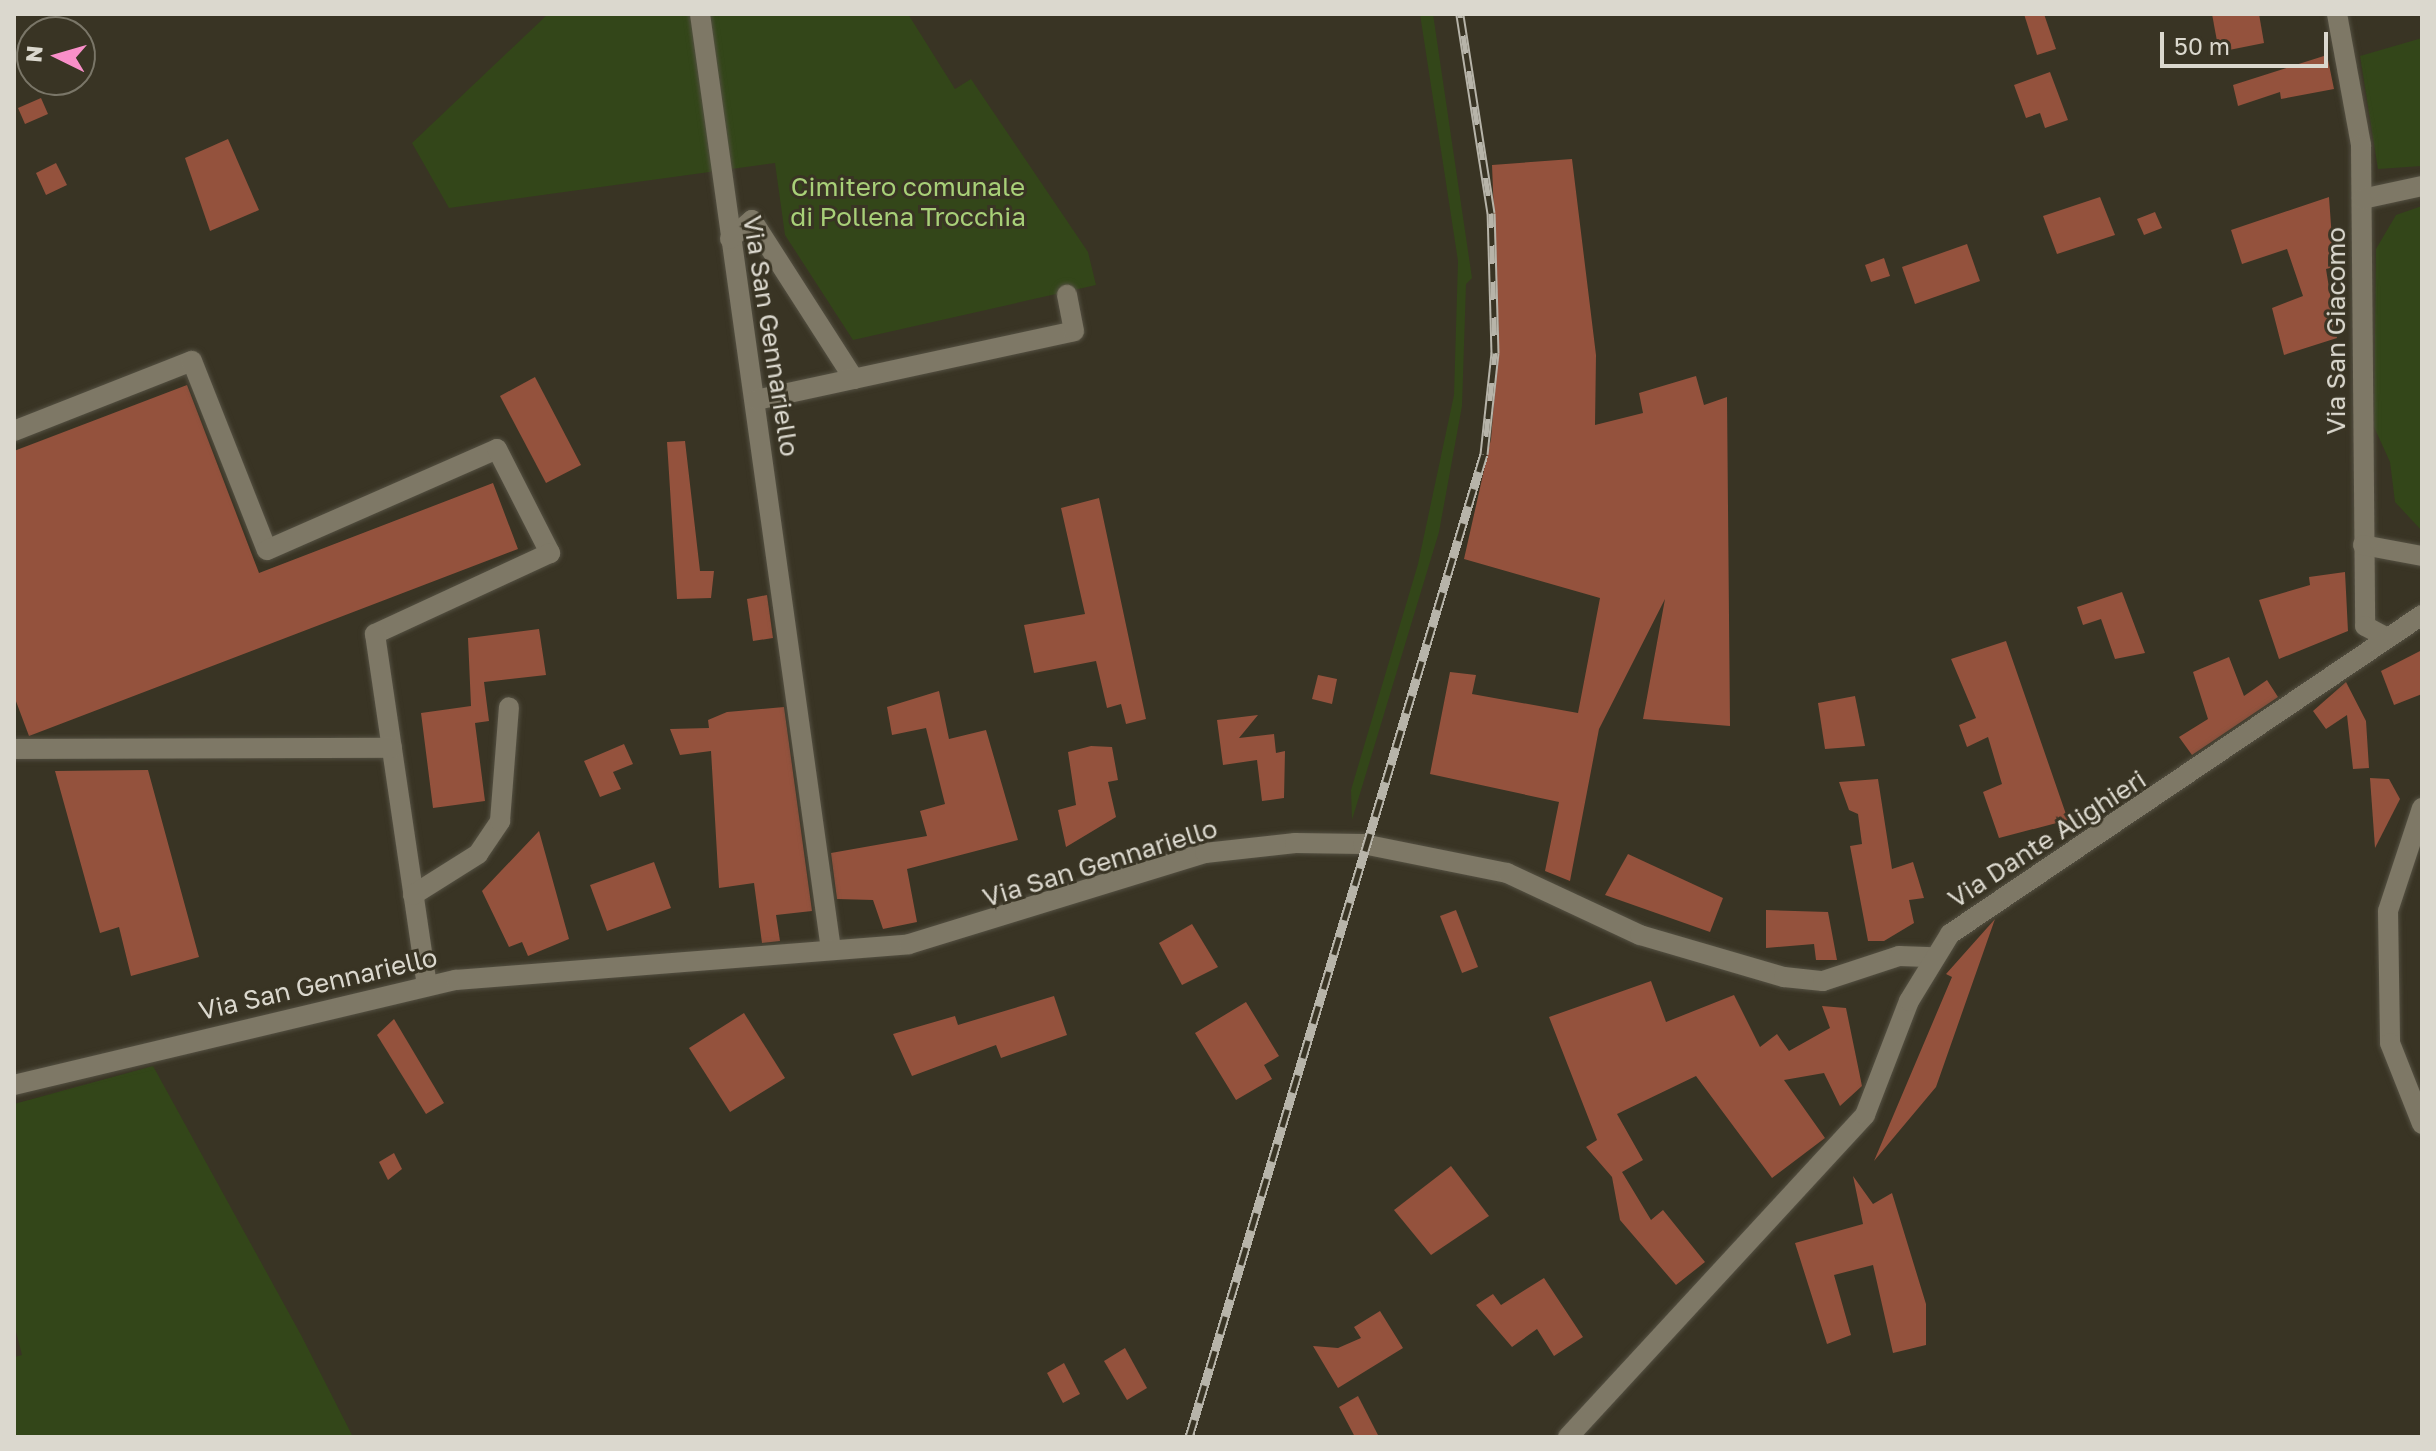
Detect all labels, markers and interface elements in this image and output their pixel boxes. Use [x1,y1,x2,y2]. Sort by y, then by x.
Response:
north arrow [16,16,96,96]
scale bar [2164,16,2332,66]
text: 50 m [2174,31,2230,60]
text: N [19,45,48,64]
park label: Cimitero comunale di Pollena Trocchia [790,171,1026,232]
street label: Via San Gennariello [737,213,805,459]
street label: Via San Giacomo [2320,227,2352,435]
street label: Via Dante Alighieri [1942,763,2152,915]
street label: Via San Gennariello [979,812,1221,914]
street label: Via San Gennariello [196,941,440,1027]

